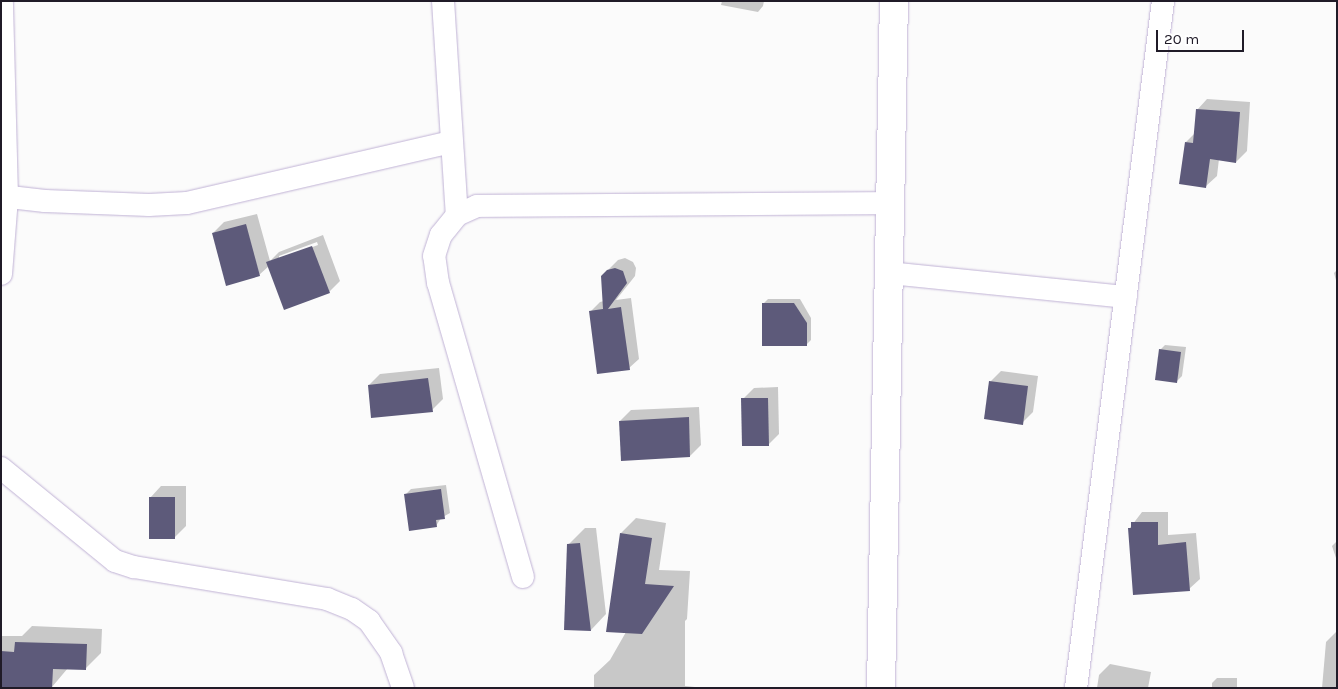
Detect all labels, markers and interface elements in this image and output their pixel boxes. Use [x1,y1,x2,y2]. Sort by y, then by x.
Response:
scale bar [1158,20,1246,52]
text: 20 m [1164,30,1199,48]

